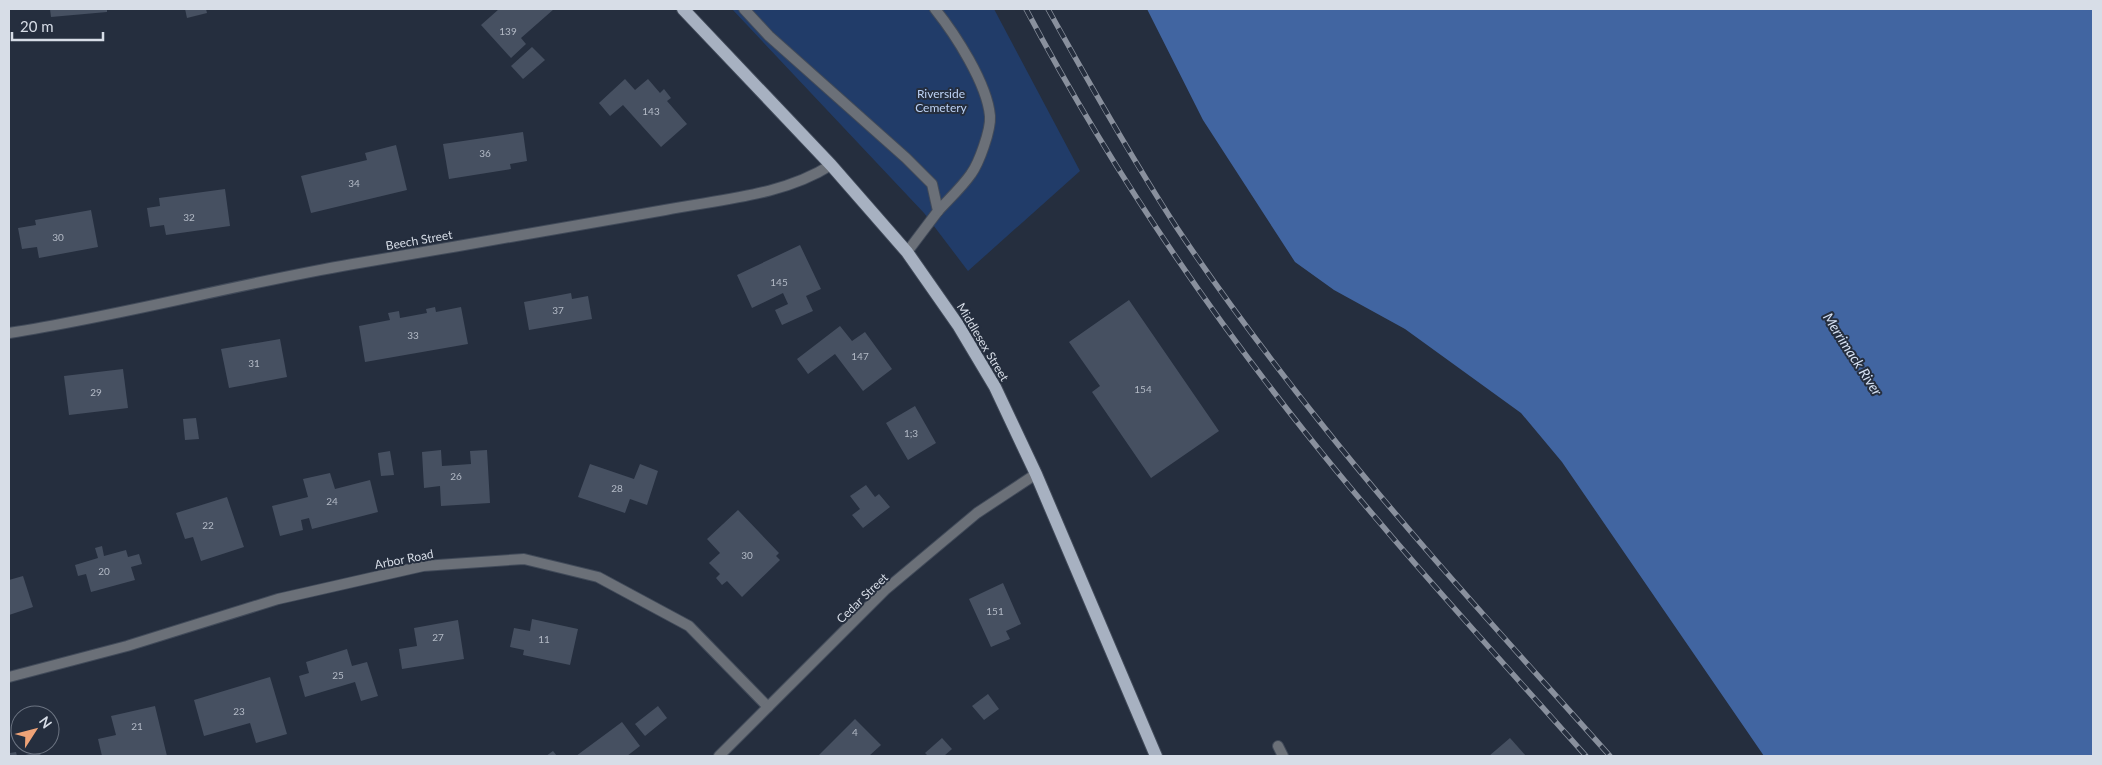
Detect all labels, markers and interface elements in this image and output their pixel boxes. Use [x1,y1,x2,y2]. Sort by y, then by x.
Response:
scale bar [12,10,104,42]
text: 20 m [20,17,54,35]
house number: 139 [499,25,517,37]
park label: Riverside Cemetery [915,86,968,115]
house number: 143 [642,105,660,117]
house number: 36 [479,147,491,159]
house number: 34 [348,177,360,189]
house number: 32 [183,211,195,223]
street label: Beech Street [384,227,454,253]
house number: 30 [52,231,64,243]
house number: 145 [770,276,788,288]
street label: Middlesex Street [954,300,1013,384]
house number: 37 [552,304,564,316]
water label: Merrimack River [1820,309,1886,399]
house number: 33 [407,329,419,341]
house number: 147 [851,350,869,362]
house number: 31 [248,357,260,369]
house number: 154 [1134,383,1152,395]
house number: 29 [90,386,102,398]
house number: 1;3 [904,427,918,439]
house number: 26 [450,470,462,482]
house number: 28 [611,482,623,494]
house number: 24 [326,495,338,507]
house number: 22 [202,519,214,531]
street label: Arbor Road [373,546,435,572]
house number: 30 [741,549,753,561]
house number: 20 [98,565,110,577]
street label: Cedar Street [833,569,891,626]
house number: 151 [986,605,1004,617]
house number: 27 [432,631,444,643]
house number: 11 [538,633,550,645]
house number: 25 [332,669,344,681]
north arrow [10,705,60,755]
house number: 23 [233,705,245,717]
text: N [36,713,56,731]
house number: 21 [131,720,143,732]
house number: 4 [852,726,858,738]

